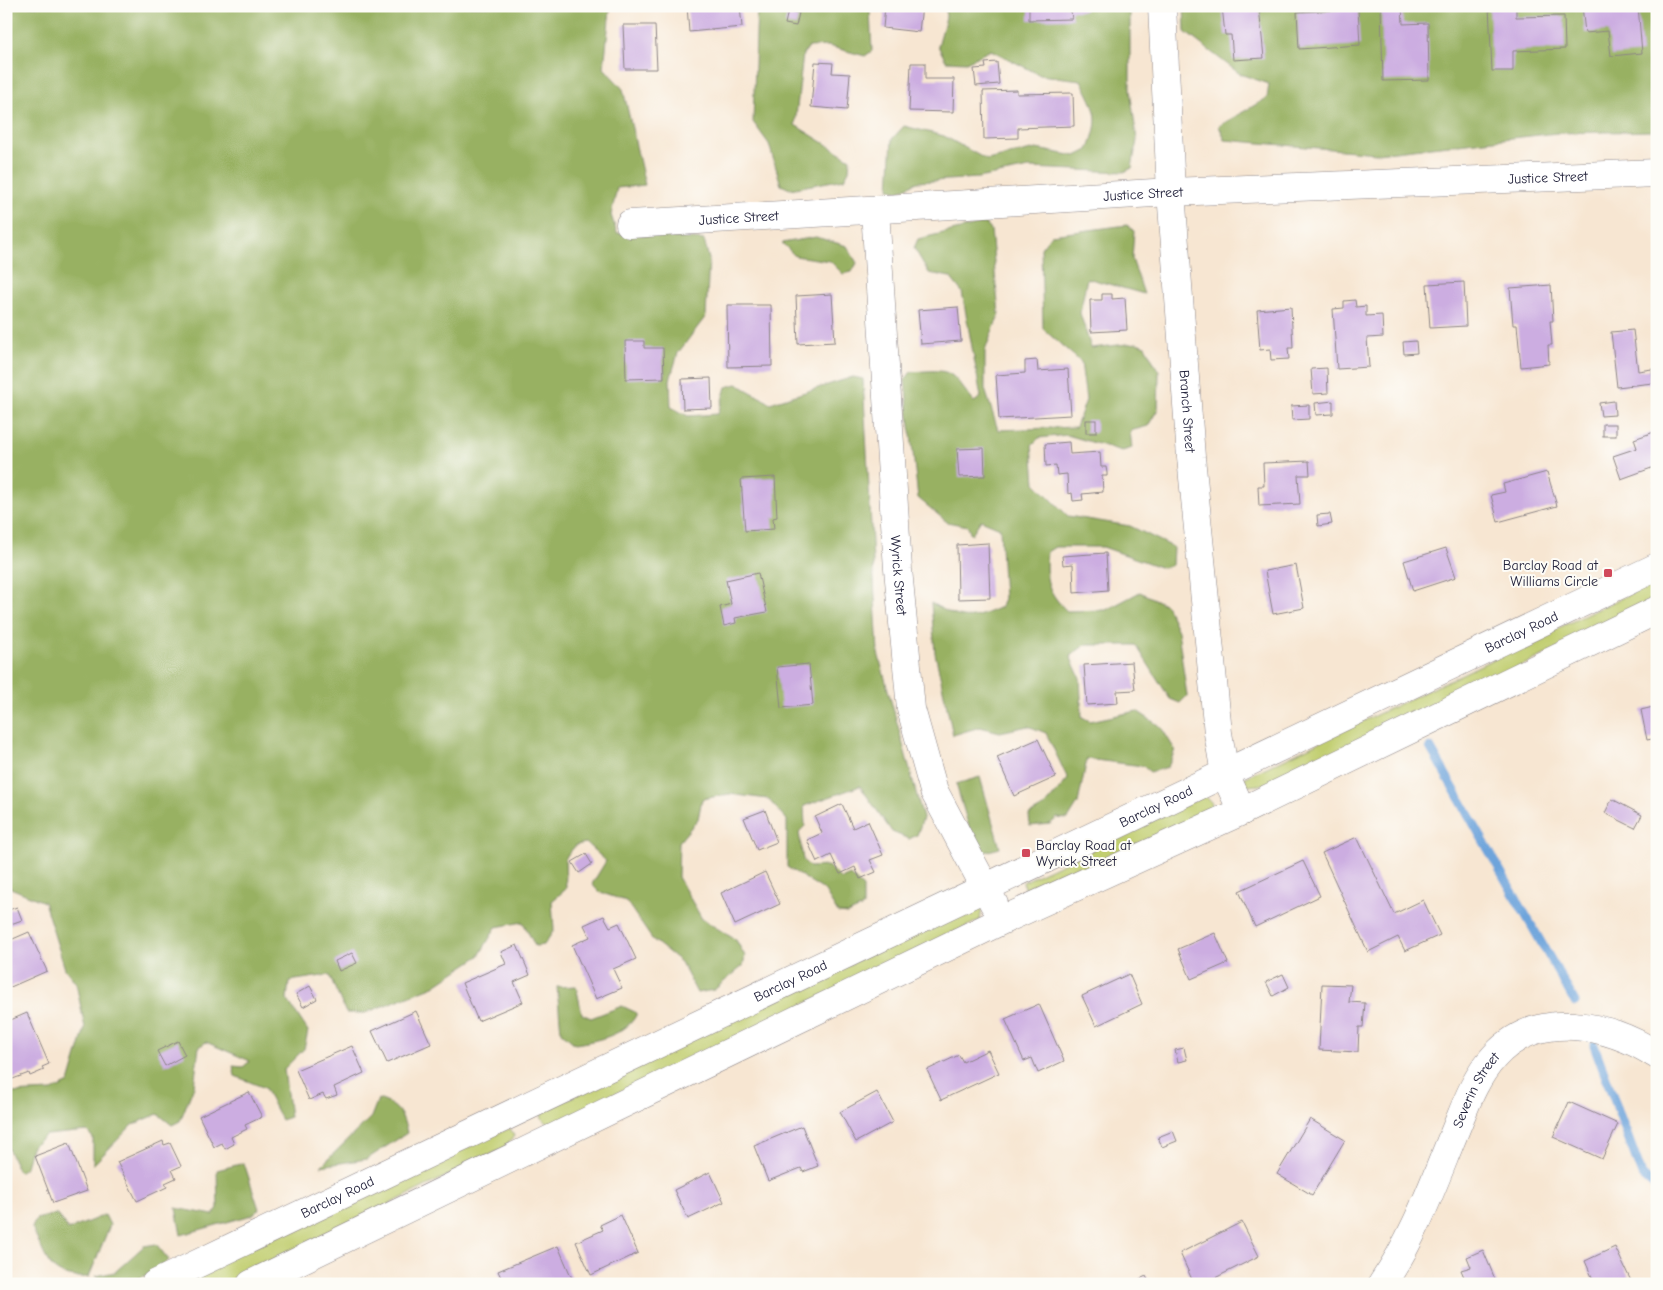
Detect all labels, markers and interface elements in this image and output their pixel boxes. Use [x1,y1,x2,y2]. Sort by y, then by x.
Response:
street label: Justice Street [1507,167,1589,187]
street label: Justice Street [1103,183,1184,205]
street label: Justice Street [698,207,780,228]
street label: Branch Street [1176,369,1199,454]
street label: Wyrick Street [887,535,911,617]
place label: Barclay Road at Williams Circle [1503,557,1599,590]
marker: Barclay Road at Williams Circle [1602,567,1614,579]
street label: Barclay Road [1482,607,1561,657]
street label: Barclay Road [1116,781,1195,831]
place label: Barclay Road at Wyrick Street [1036,837,1132,870]
marker: Barclay Road at Wyrick Street [1020,847,1032,859]
street label: Barclay Road [751,956,830,1005]
street label: Severin Street [1449,1048,1504,1130]
street label: Barclay Road [298,1172,377,1222]

